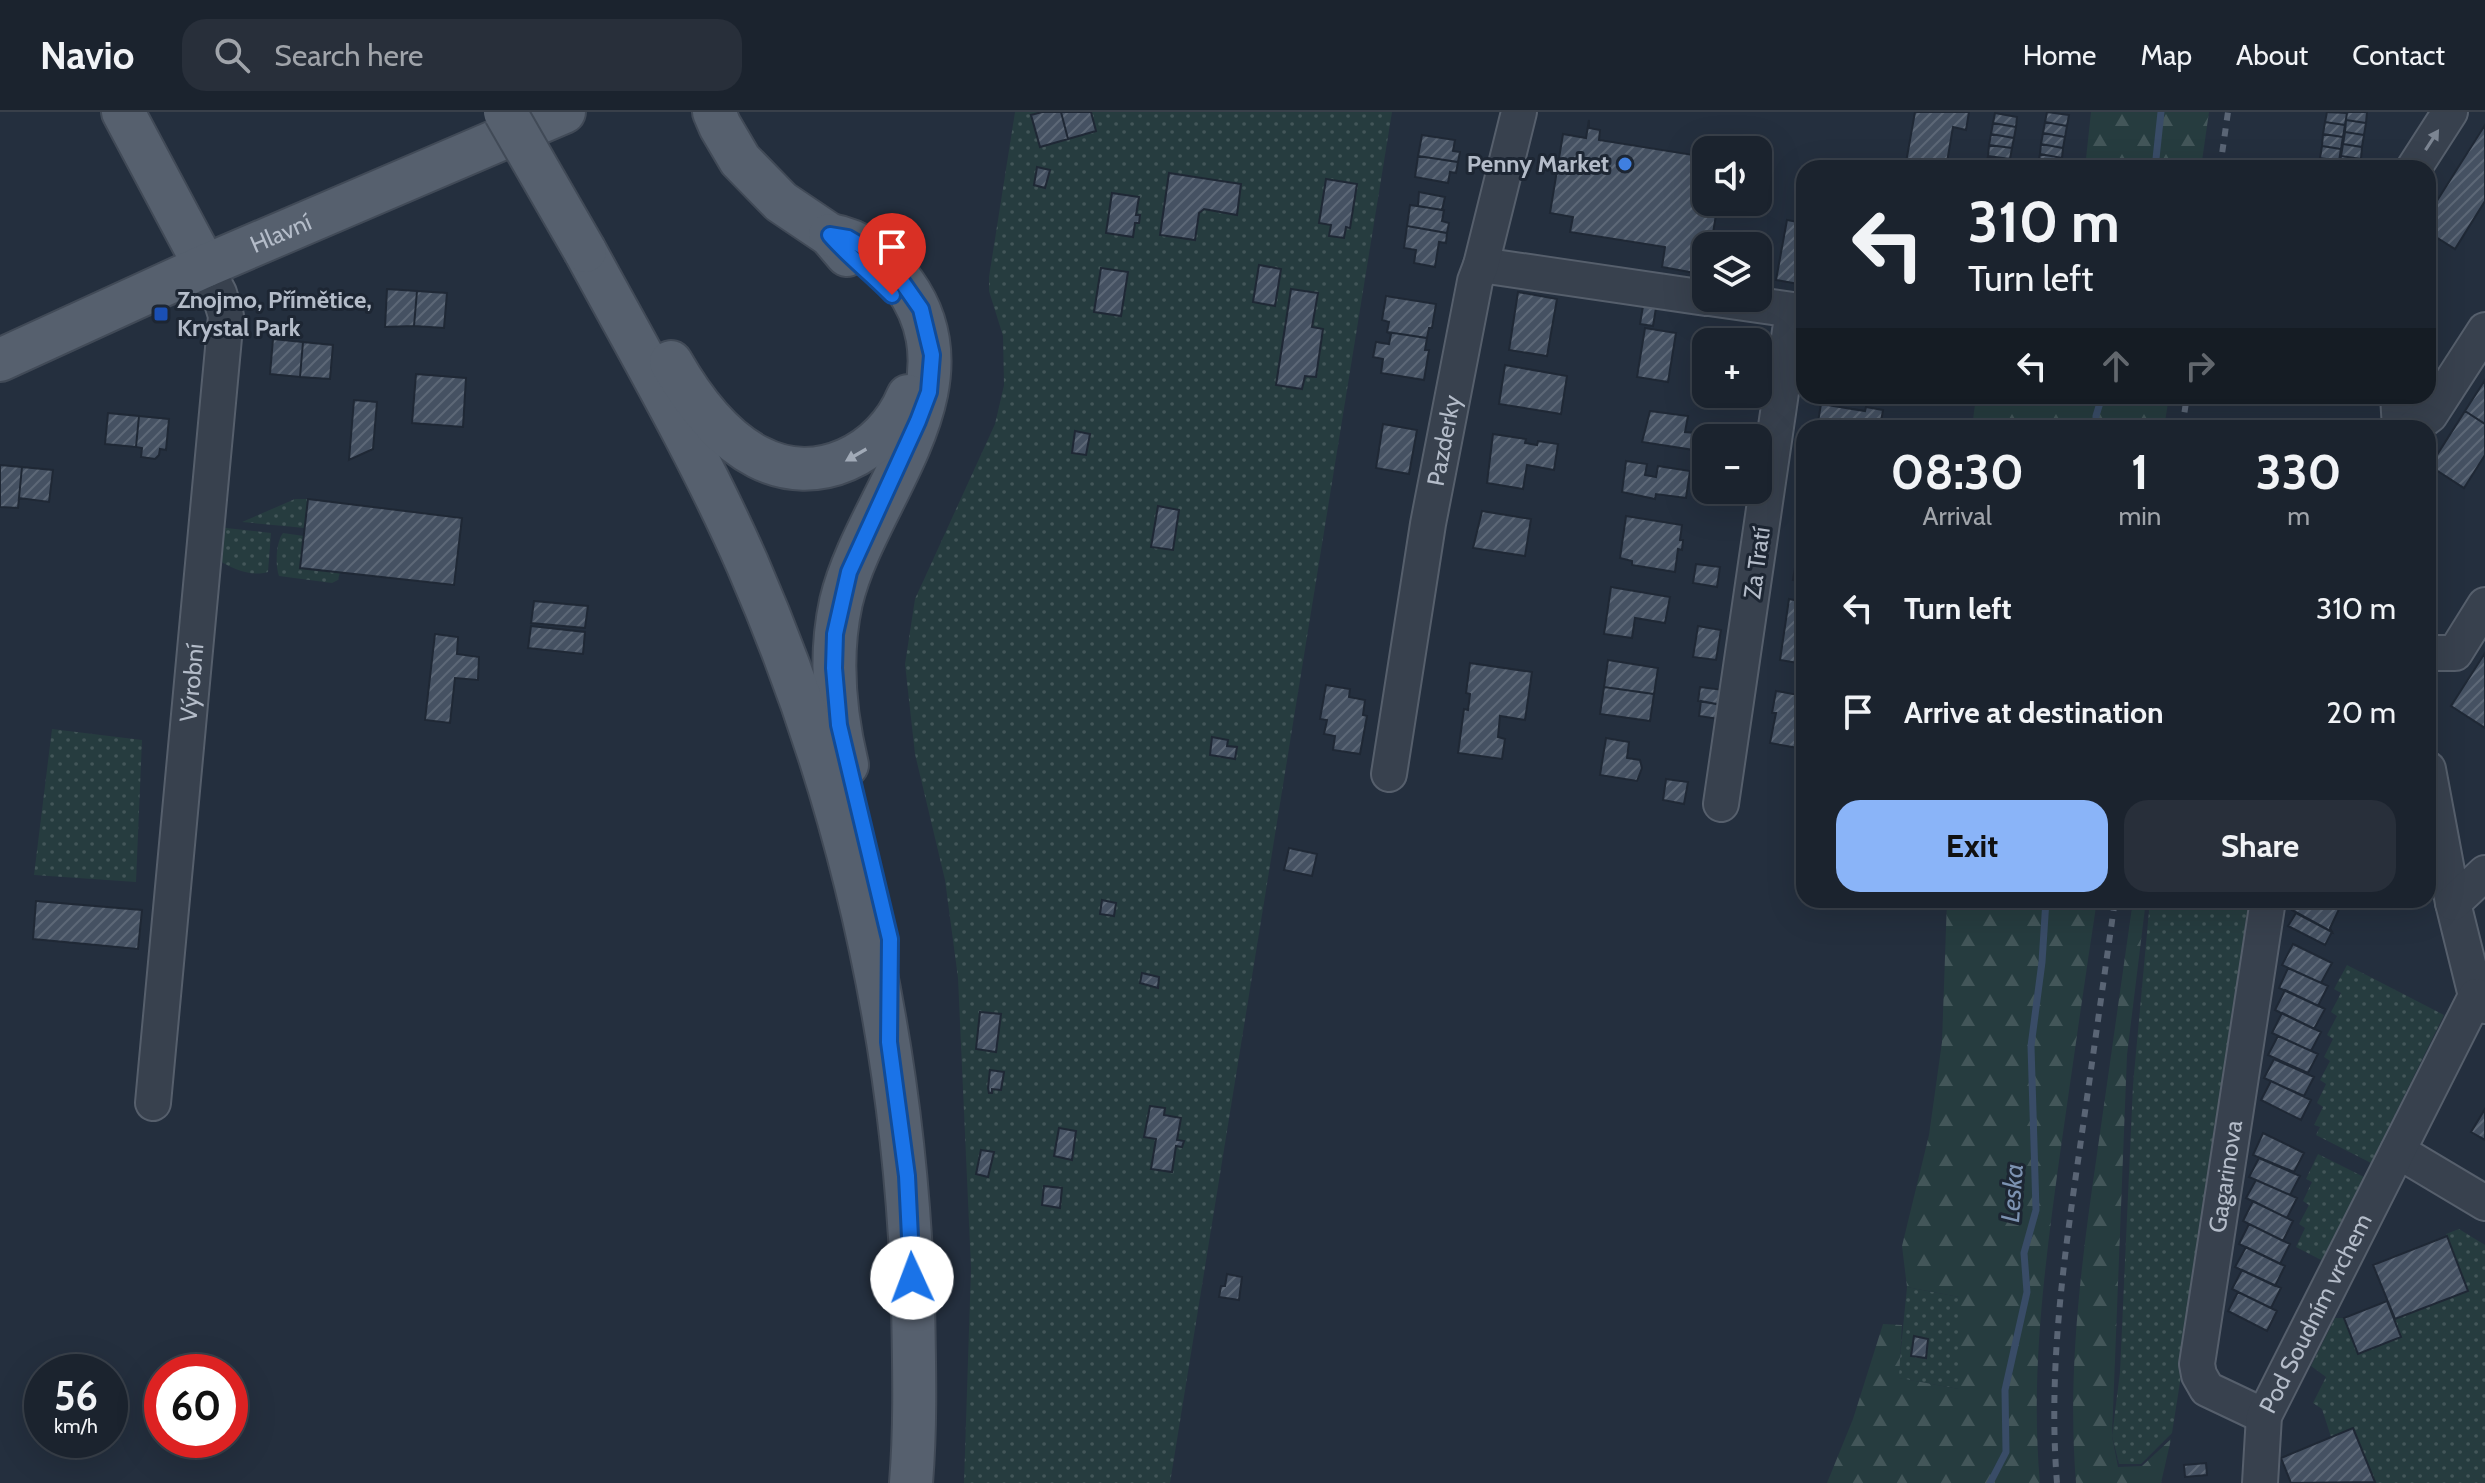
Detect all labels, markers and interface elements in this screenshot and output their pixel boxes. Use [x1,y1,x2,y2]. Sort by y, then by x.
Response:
search box [182,19,742,91]
text: Navio [40,32,134,79]
icon: search [210,33,254,77]
text: Search here [274,37,423,74]
text: Home [2023,38,2096,72]
text: Map [2140,38,2192,72]
text: About [2236,38,2308,72]
text: Contact [2352,38,2445,72]
one-way arrow [2424,129,2438,151]
map controls [1692,136,1772,504]
button: sound [1692,136,1772,216]
place label: Penny Market [1467,149,1609,178]
marker: Penny Market [1616,155,1634,173]
text: 310 m [1968,188,2120,256]
icon: left [1836,192,1940,296]
street label: Hlavní [246,207,316,259]
pin [858,213,926,295]
icon: arrive [870,225,914,269]
button: layers [1692,232,1772,312]
text: Turn left [1968,256,2093,300]
place label: Znojmo, Přímětice, Krystal Park [177,285,372,342]
marker: Znojmo, Přímětice, Krystal Park [152,305,170,323]
button: + [1692,328,1772,408]
icon: left [2010,344,2054,388]
icon: ahead [2094,344,2138,388]
icon: right [2178,344,2222,388]
street label: Pazderky [1421,393,1467,488]
button: − [1692,424,1772,504]
text: 08:30 [1891,443,2024,501]
text: 1 [2131,443,2149,501]
text: 330 [2256,443,2341,501]
one-way arrow [845,448,867,462]
text: Arrival [1923,500,1992,532]
text: min [2118,500,2161,532]
text: m [2287,500,2310,532]
street label: Za Tratí [1737,525,1776,601]
icon: left [1836,586,1880,630]
text: Turn left [1904,590,2012,627]
text: 310 m [2316,590,2396,627]
street label: Výrobní [173,642,210,723]
icon: arrive [1836,690,1880,734]
text: Arrive at destination [1904,694,2164,731]
text: 20 m [2326,694,2396,731]
button: Exit [1836,800,2108,892]
button: Share [2124,800,2396,892]
street label: Gagarinova [2202,1118,2248,1235]
water label: Leska [1994,1162,2030,1224]
street label: Pod Soudním vrchem [2253,1209,2378,1418]
position arrow [870,1236,954,1320]
speed limit sign: 60 [144,1354,248,1458]
text: 56 [54,1371,98,1420]
text: km/h [54,1414,98,1438]

